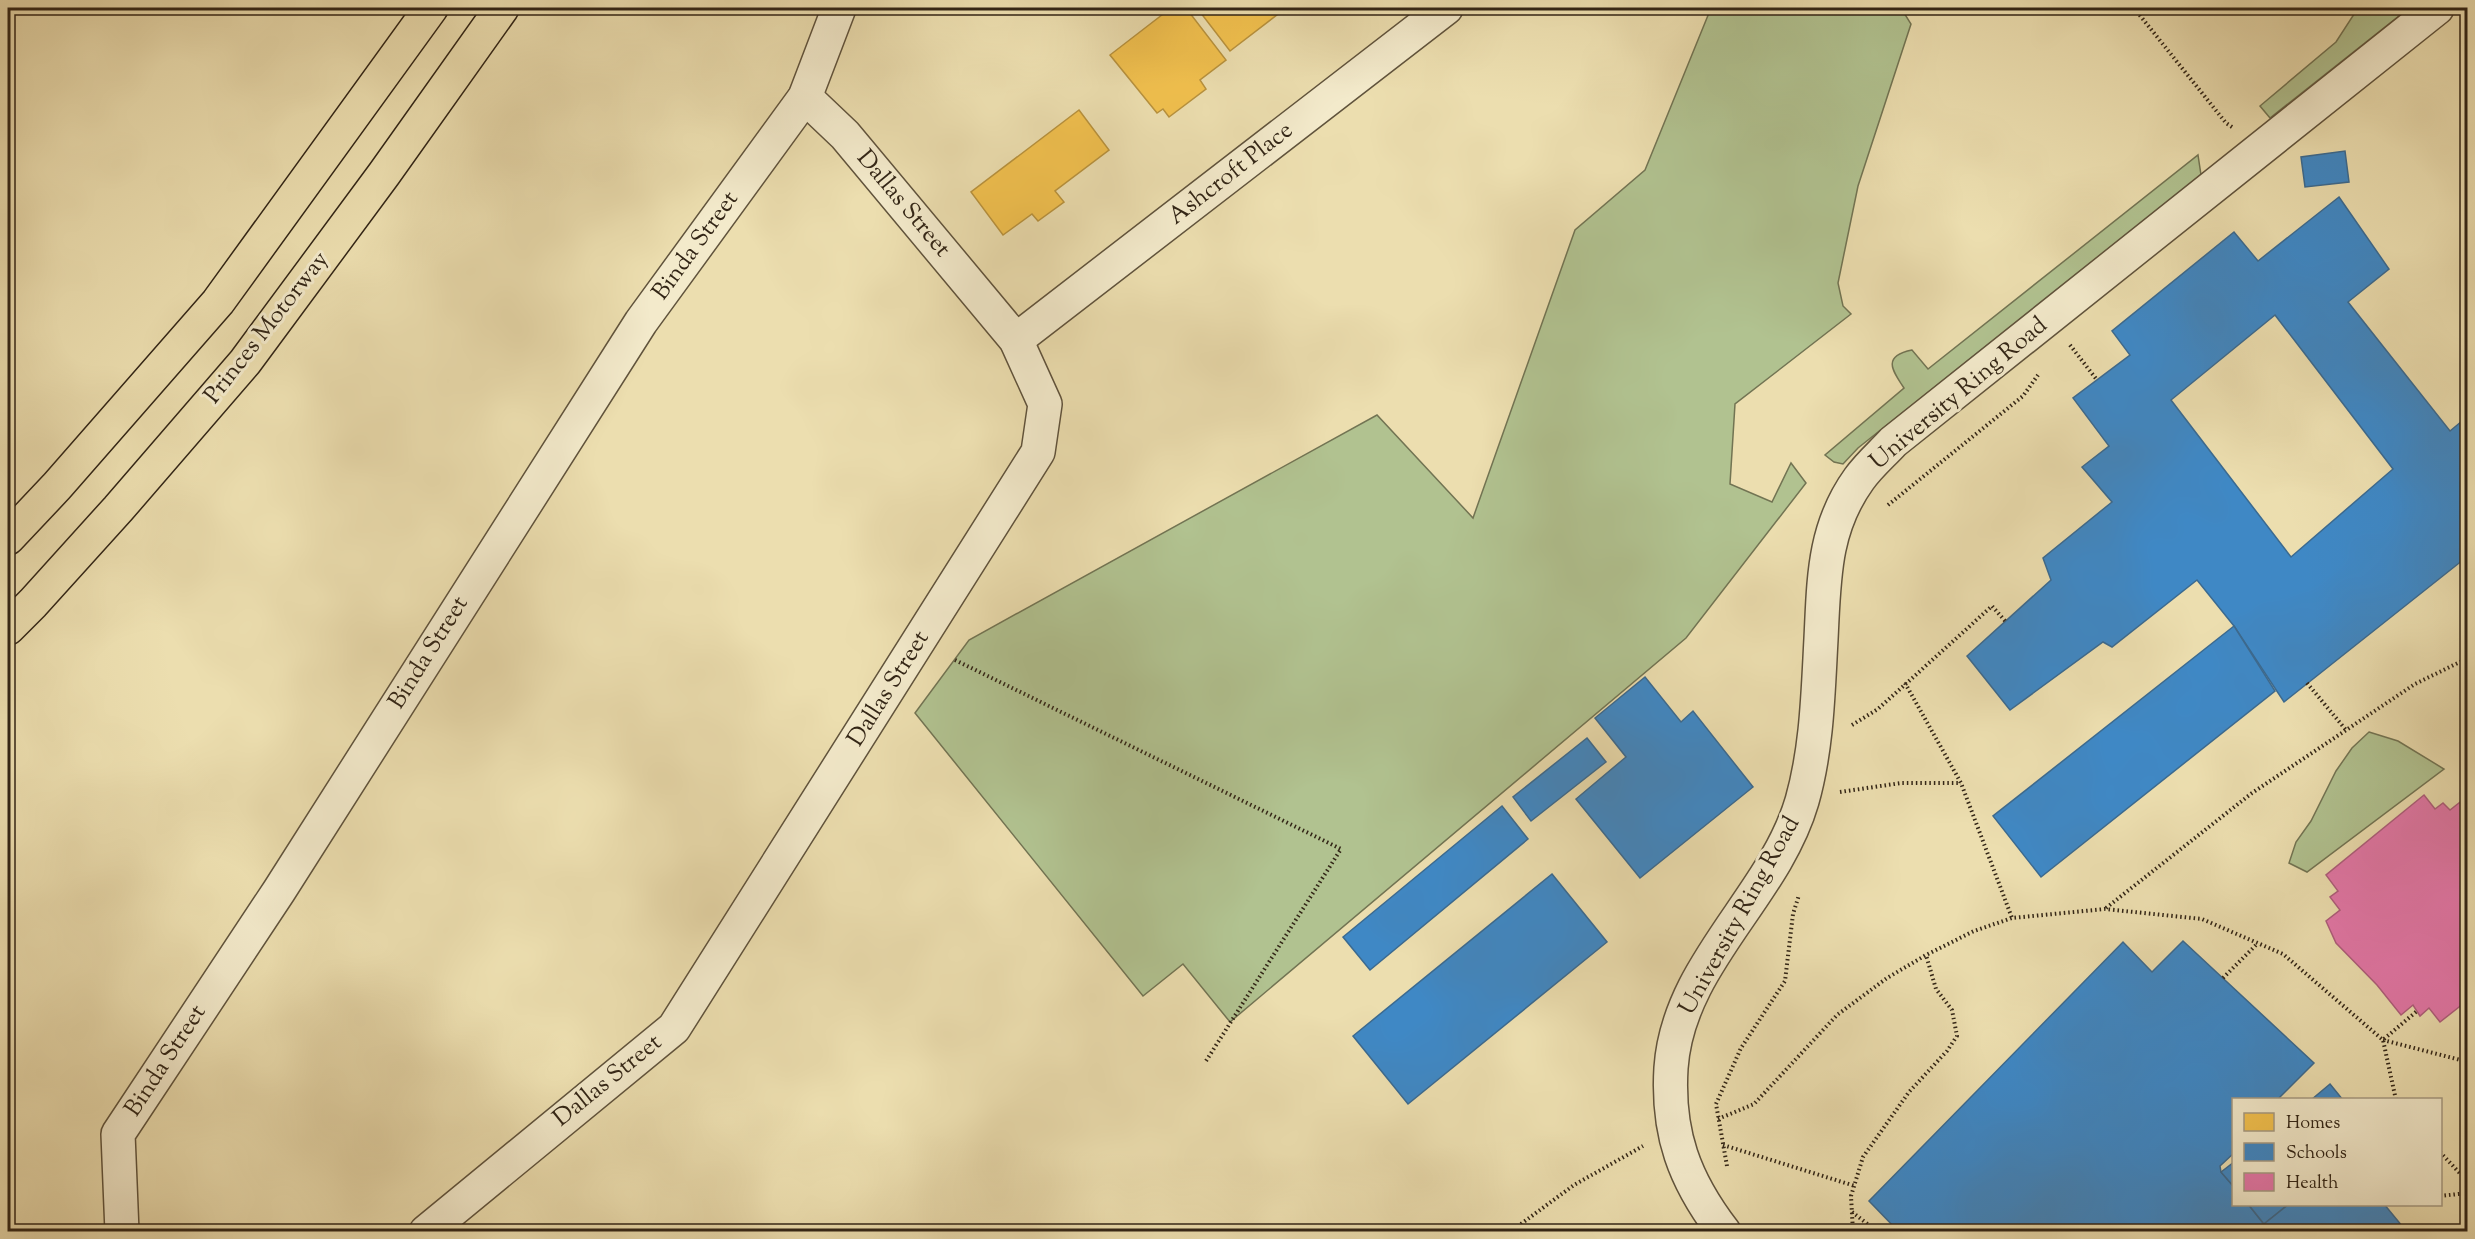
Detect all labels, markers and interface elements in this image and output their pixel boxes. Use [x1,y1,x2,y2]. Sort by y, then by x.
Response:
street label: Ashcroft Place [1161,114,1301,234]
street label: Dallas Street [848,143,958,265]
street label: Binda Street [645,184,747,308]
street label: Princes Motorway [197,245,337,411]
street label: University Ring Road [1863,309,2056,479]
street label: Binda Street [381,590,477,716]
street label: Dallas Street [840,624,938,754]
street label: University Ring Road [1671,810,1809,1022]
street label: Binda Street [117,998,215,1124]
street label: Dallas Street [546,1027,670,1135]
legend [2232,1098,2442,1206]
text: Homes [2286,1111,2340,1137]
text: Schools [2286,1141,2347,1167]
text: Health [2286,1171,2339,1197]

